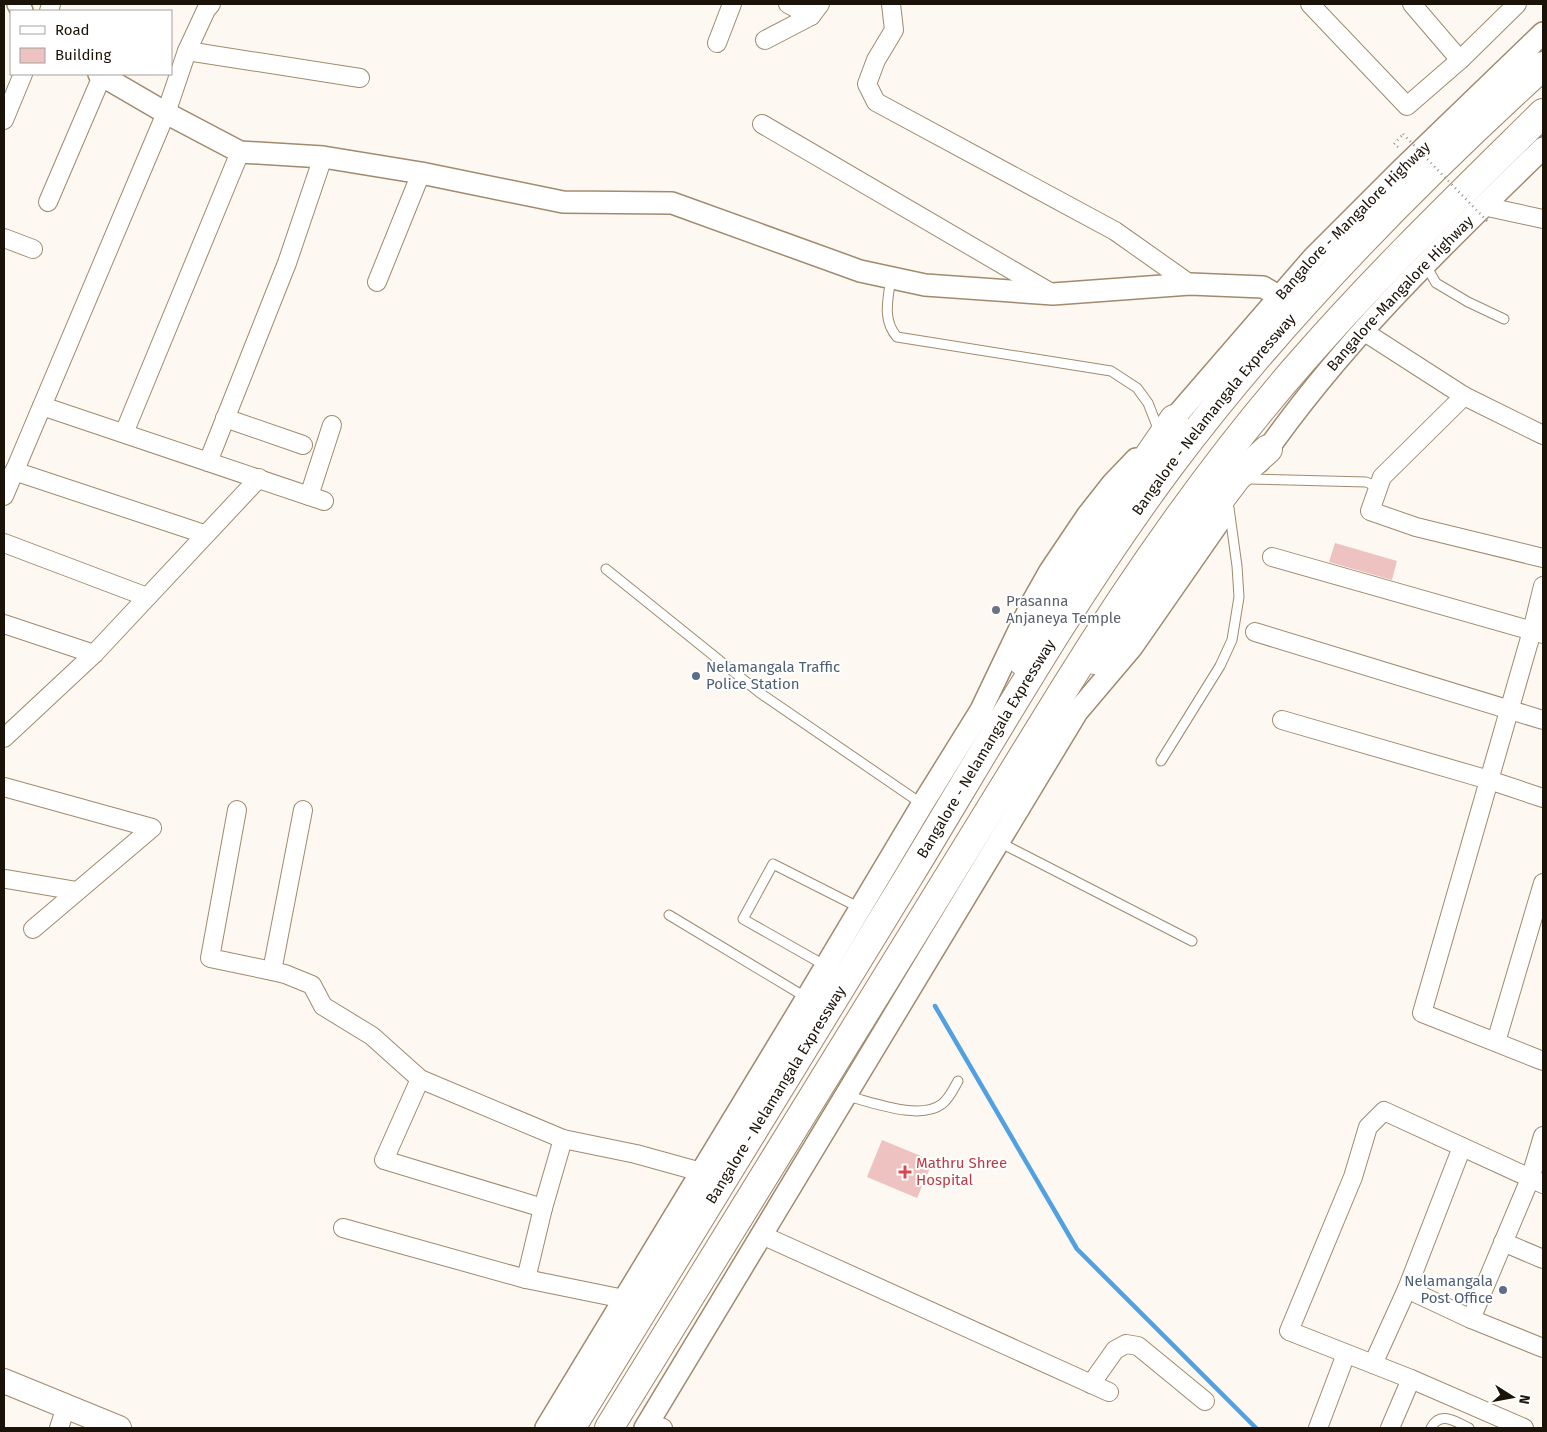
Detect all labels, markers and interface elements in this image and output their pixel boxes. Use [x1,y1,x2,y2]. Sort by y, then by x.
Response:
legend [10,10,172,75]
text: Road [55,21,90,39]
text: Building [55,46,111,64]
street label: Bangalore - Mangalore Highway [1272,137,1434,304]
street label: Bangalore-Mangalore Highway [1323,212,1477,375]
street label: Bangalore - Nelamangala Expressway [1128,310,1300,519]
place label: Prasanna Anjaneya Temple [1006,592,1121,627]
marker: Prasanna Anjaneya Temple [990,604,1002,616]
street label: Bangalore - Nelamangala Expressway [913,635,1059,861]
place label: Nelamangala Traffic Police Station [706,658,840,693]
marker: Nelamangala Traffic Police Station [690,670,702,682]
street label: Bangalore - Nelamangala Expressway [702,982,850,1207]
place label: Mathru Shree Hospital [916,1154,1007,1189]
marker: Mathru Shree Hospital [898,1165,912,1179]
place label: Nelamangala Post Office [1404,1272,1493,1307]
marker: Nelamangala Post Office [1497,1284,1509,1296]
north arrow [1487,1372,1537,1422]
text: N [1515,1393,1534,1406]

